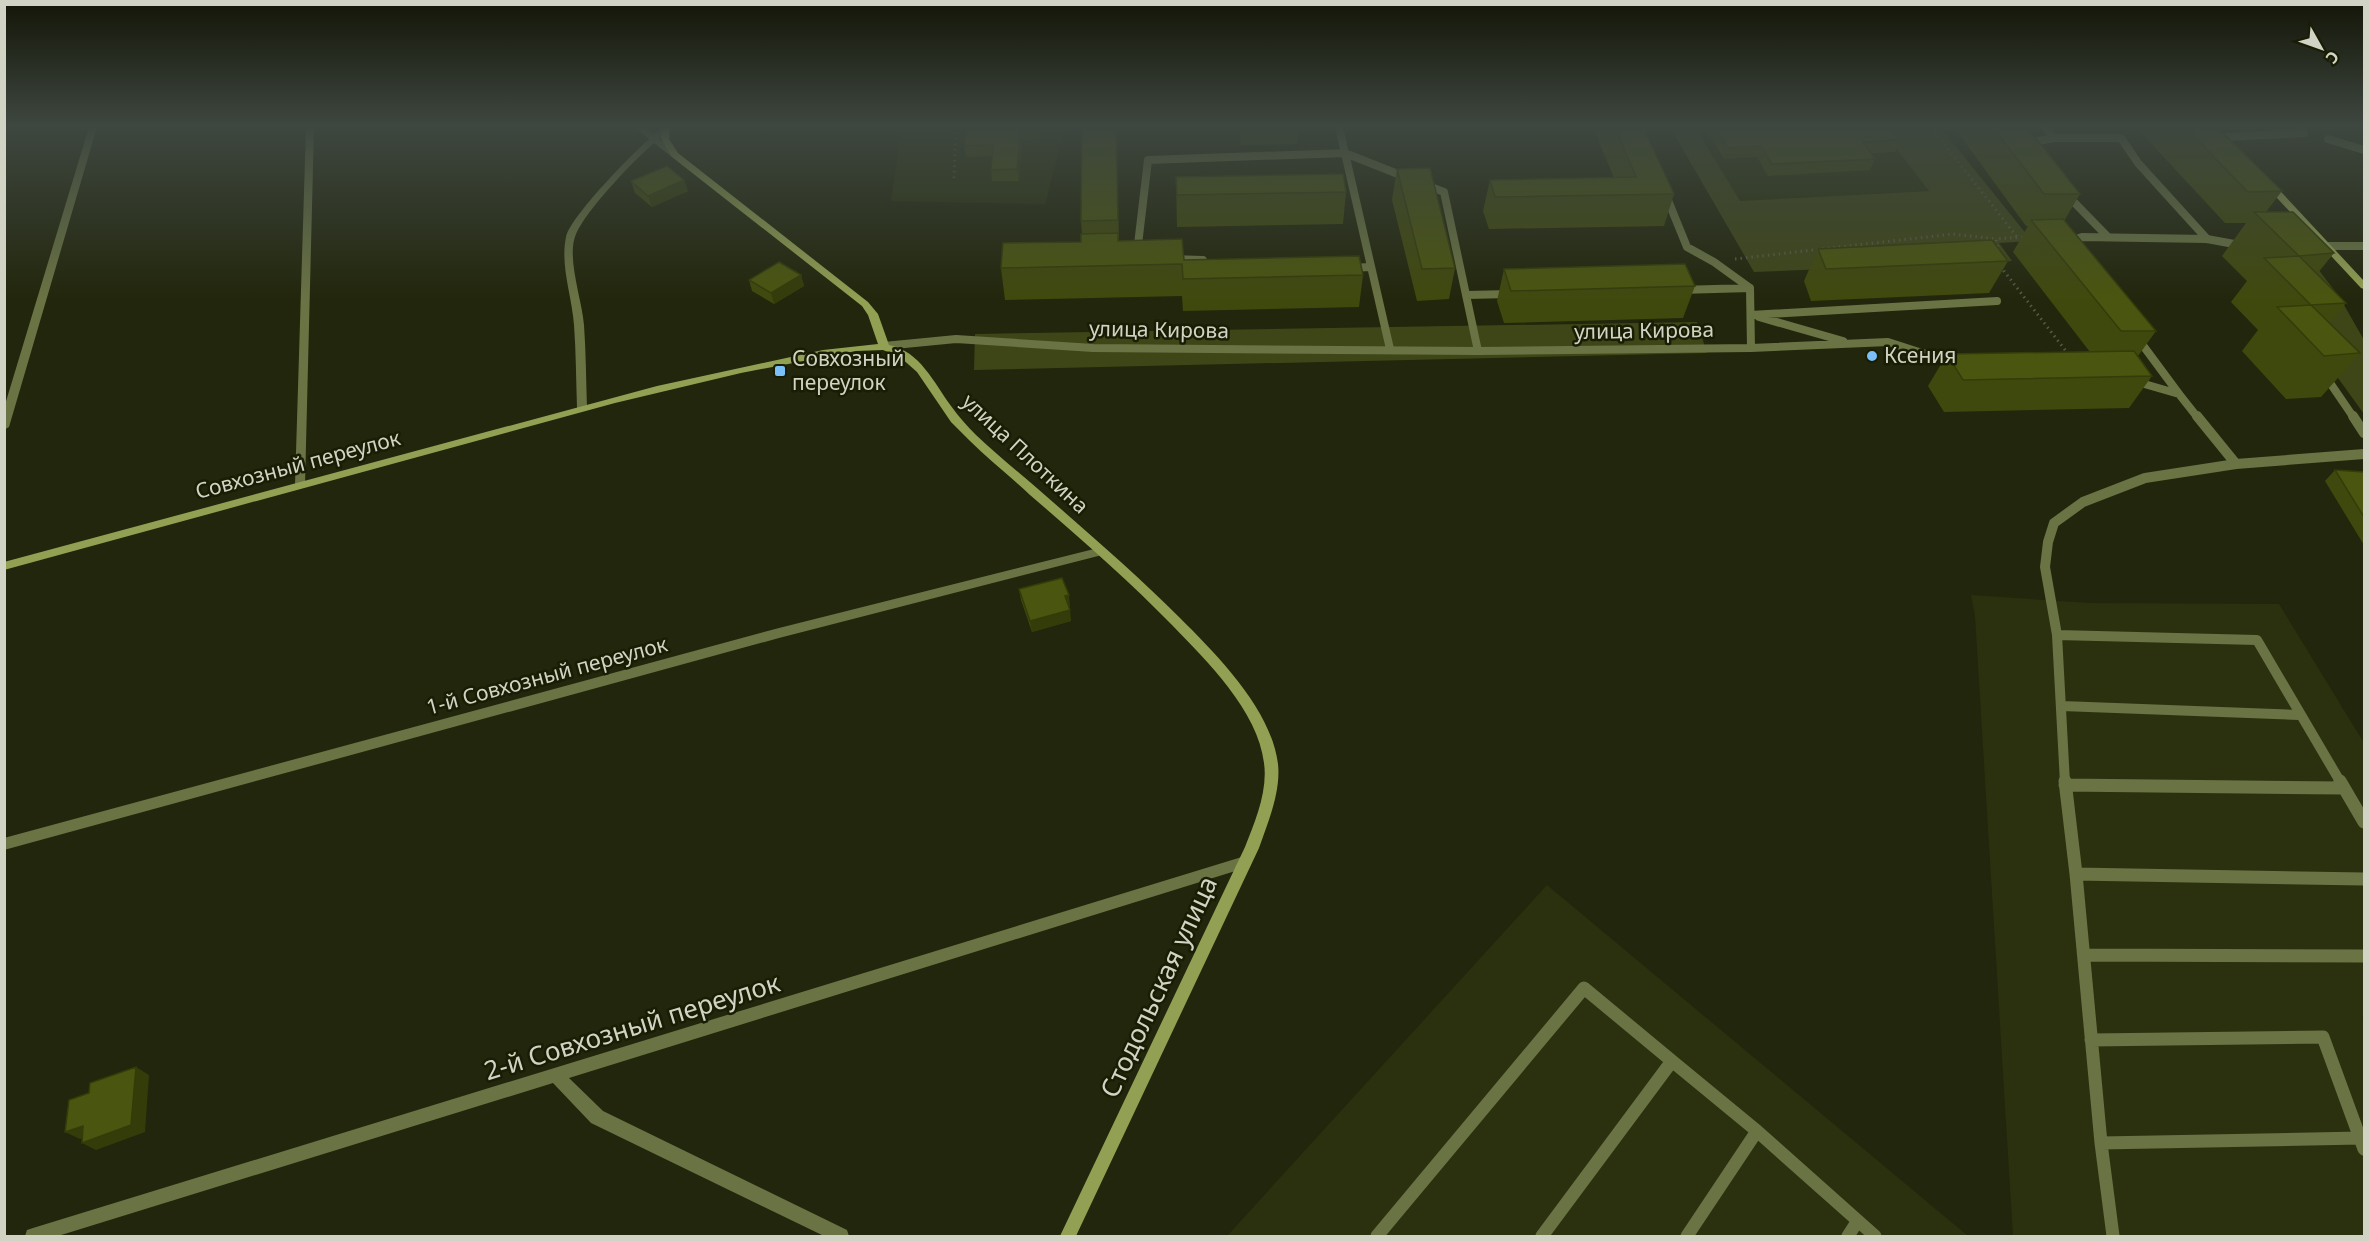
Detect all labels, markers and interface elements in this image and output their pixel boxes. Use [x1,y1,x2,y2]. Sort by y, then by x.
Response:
north arrow [2291,18,2351,78]
text: С [2321,47,2344,69]
street label: улица Кирова [1089,314,1229,344]
street label: улица Кирова [1574,315,1714,345]
place label: Ксения [1884,341,1956,369]
place label: Совхозный переулок [792,344,904,396]
marker: Ксения [1865,349,1879,363]
marker: Совхозный переулок [773,364,787,378]
street label: улица Плоткина [956,387,1095,519]
street label: Совхозный переулок [192,423,403,505]
street label: 1-й Совхозный переулок [423,629,670,721]
street label: Стодольская улица [1091,870,1225,1103]
street label: 2-й Совхозный переулок [479,964,784,1088]

